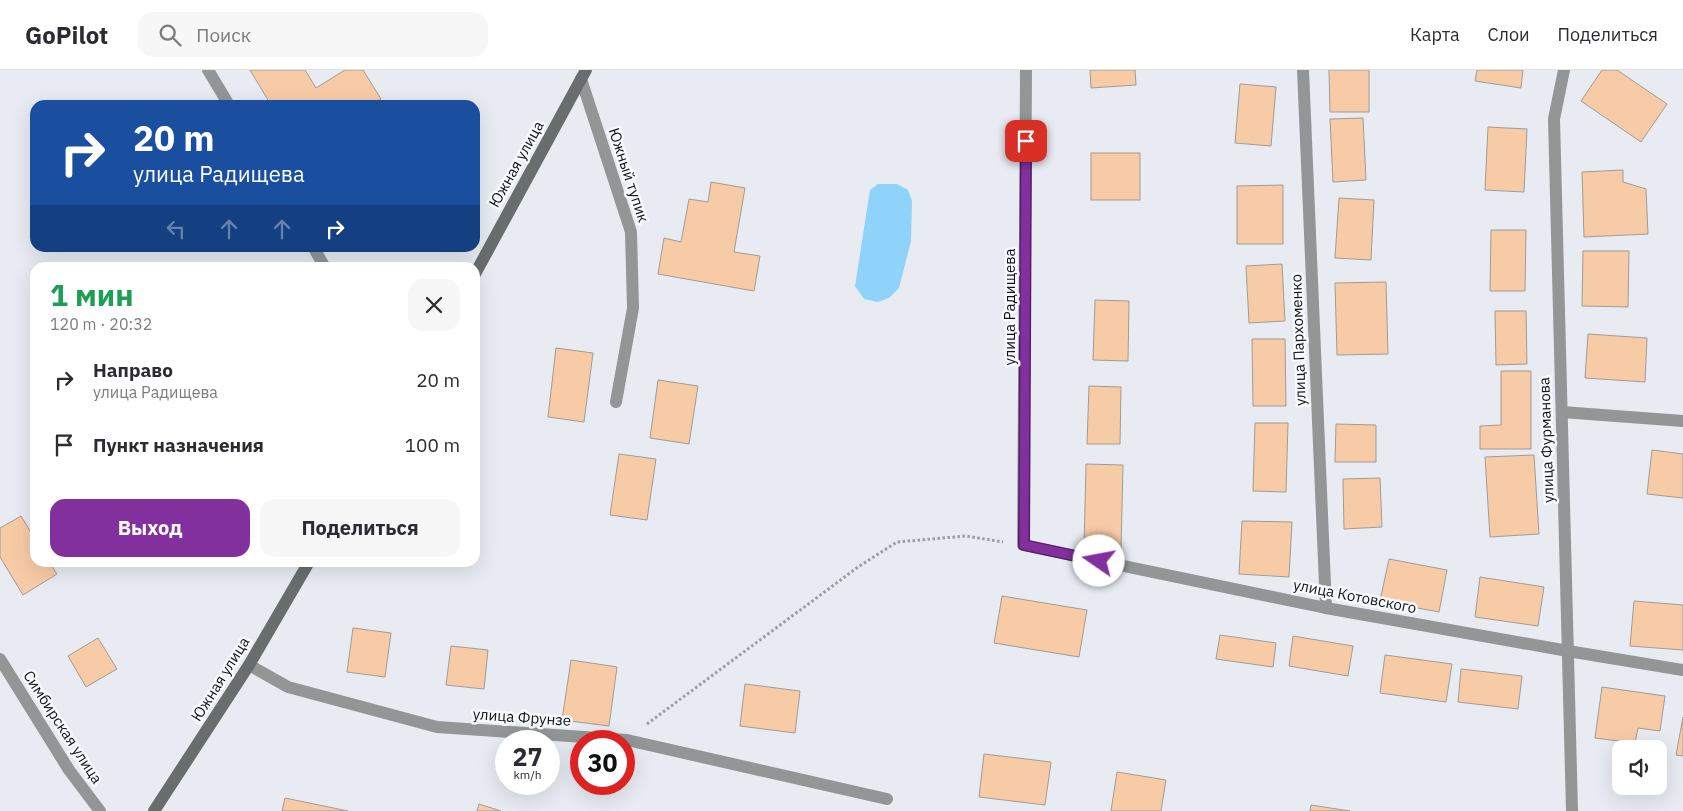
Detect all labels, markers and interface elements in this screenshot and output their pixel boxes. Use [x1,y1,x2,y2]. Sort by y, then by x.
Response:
search box [138,12,488,57]
text: GoPilot [25,19,108,51]
icon: search [156,21,184,49]
text: Поиск [196,23,251,47]
text: Карта [1410,23,1460,46]
text: Слои [1488,23,1530,46]
text: Поделиться [1558,23,1658,46]
text: 20 m [133,115,215,161]
street label: Южная улица [484,118,548,210]
icon: right [50,120,115,185]
pin [1005,120,1047,162]
street label: Южный тупик [605,125,653,225]
icon: arrive [1012,127,1040,155]
text: улица Радищева [133,159,305,188]
icon: left [162,215,190,243]
icon: ahead [215,215,243,243]
icon: ahead [268,215,296,243]
icon: right [321,215,349,243]
street label: улица Радищева [1000,248,1019,366]
street label: улица Пархоменко [1286,274,1310,406]
text: 1 мин [50,275,134,314]
button: close [408,279,460,331]
text: 120 m · 20:32 [50,314,152,334]
text: Направо [93,358,173,382]
icon: right [50,366,78,394]
text: 20 m [416,368,460,392]
street label: улица Фурманова [1534,377,1558,503]
text: улица Радищева [93,382,218,402]
icon: arrive [50,431,78,459]
text: Пункт назначения [93,433,264,457]
text: 100 m [405,433,460,457]
button: Выход [50,499,250,557]
button: Поделиться [260,499,460,557]
position arrow [1072,534,1124,586]
street label: улица Котовского [1292,575,1418,617]
street label: Южная улица [187,633,253,725]
street label: Симбирская улица [19,667,107,787]
street label: улица Фрунзе [472,704,572,730]
speed limit sign: 30 [570,730,635,795]
text: 27 [512,740,543,773]
map controls [1612,740,1667,795]
button: sound [1612,740,1667,795]
text: km/h [513,767,542,782]

